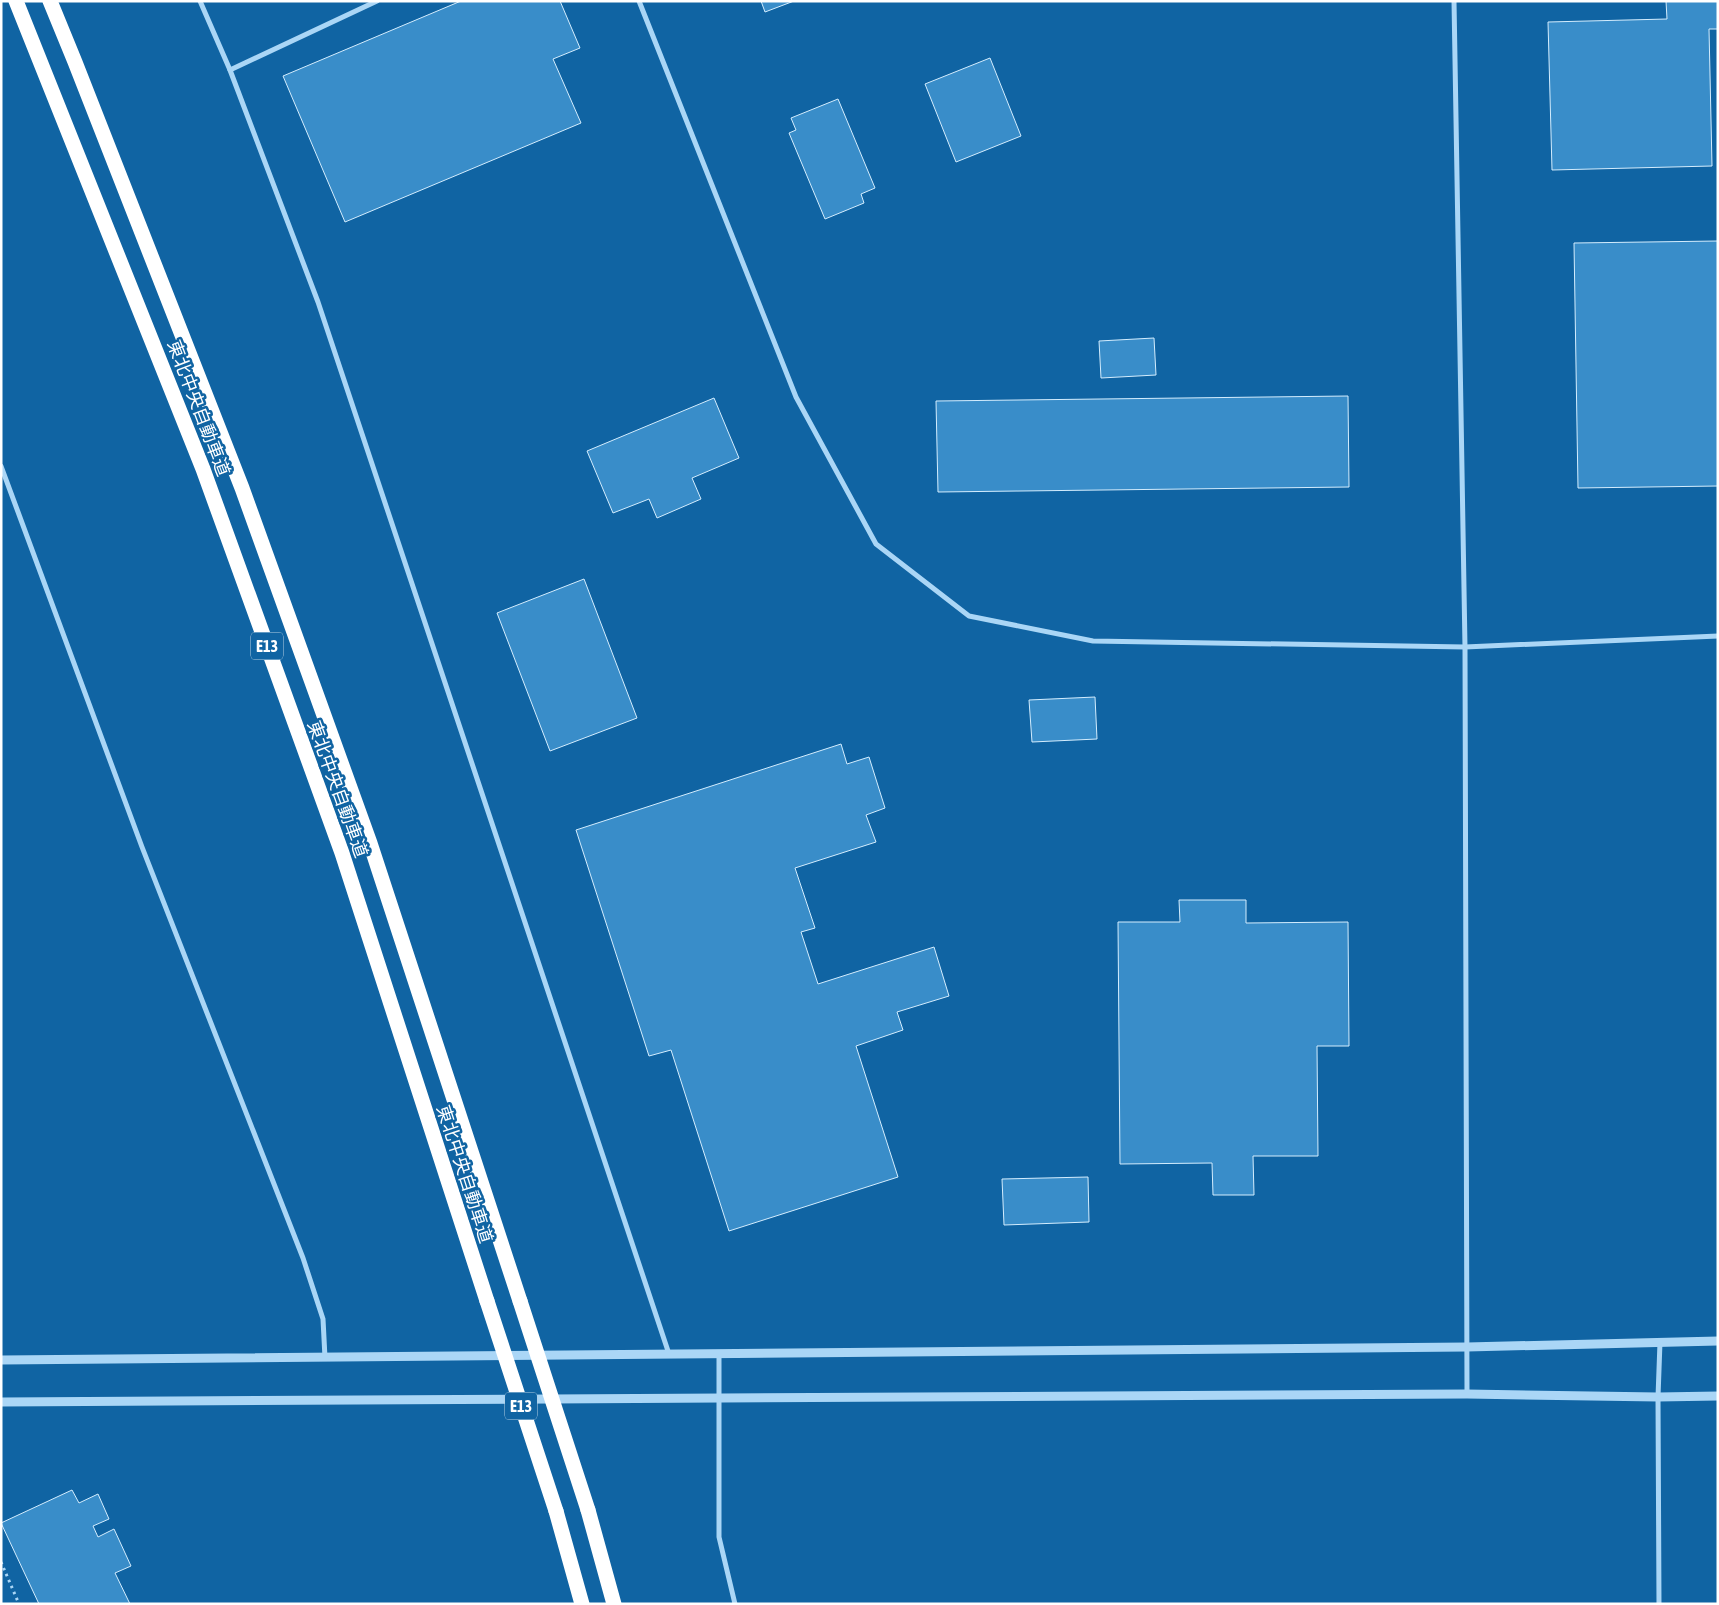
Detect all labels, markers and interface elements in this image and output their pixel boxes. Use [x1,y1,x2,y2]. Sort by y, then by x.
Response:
street label: 東北中央自動車道 [163,337,235,479]
road number: E13 [251,632,283,659]
street label: 東北中央自動車道 [304,718,372,860]
street label: 東北中央自動車道 [433,1102,497,1246]
road number: E13 [505,1392,537,1420]

